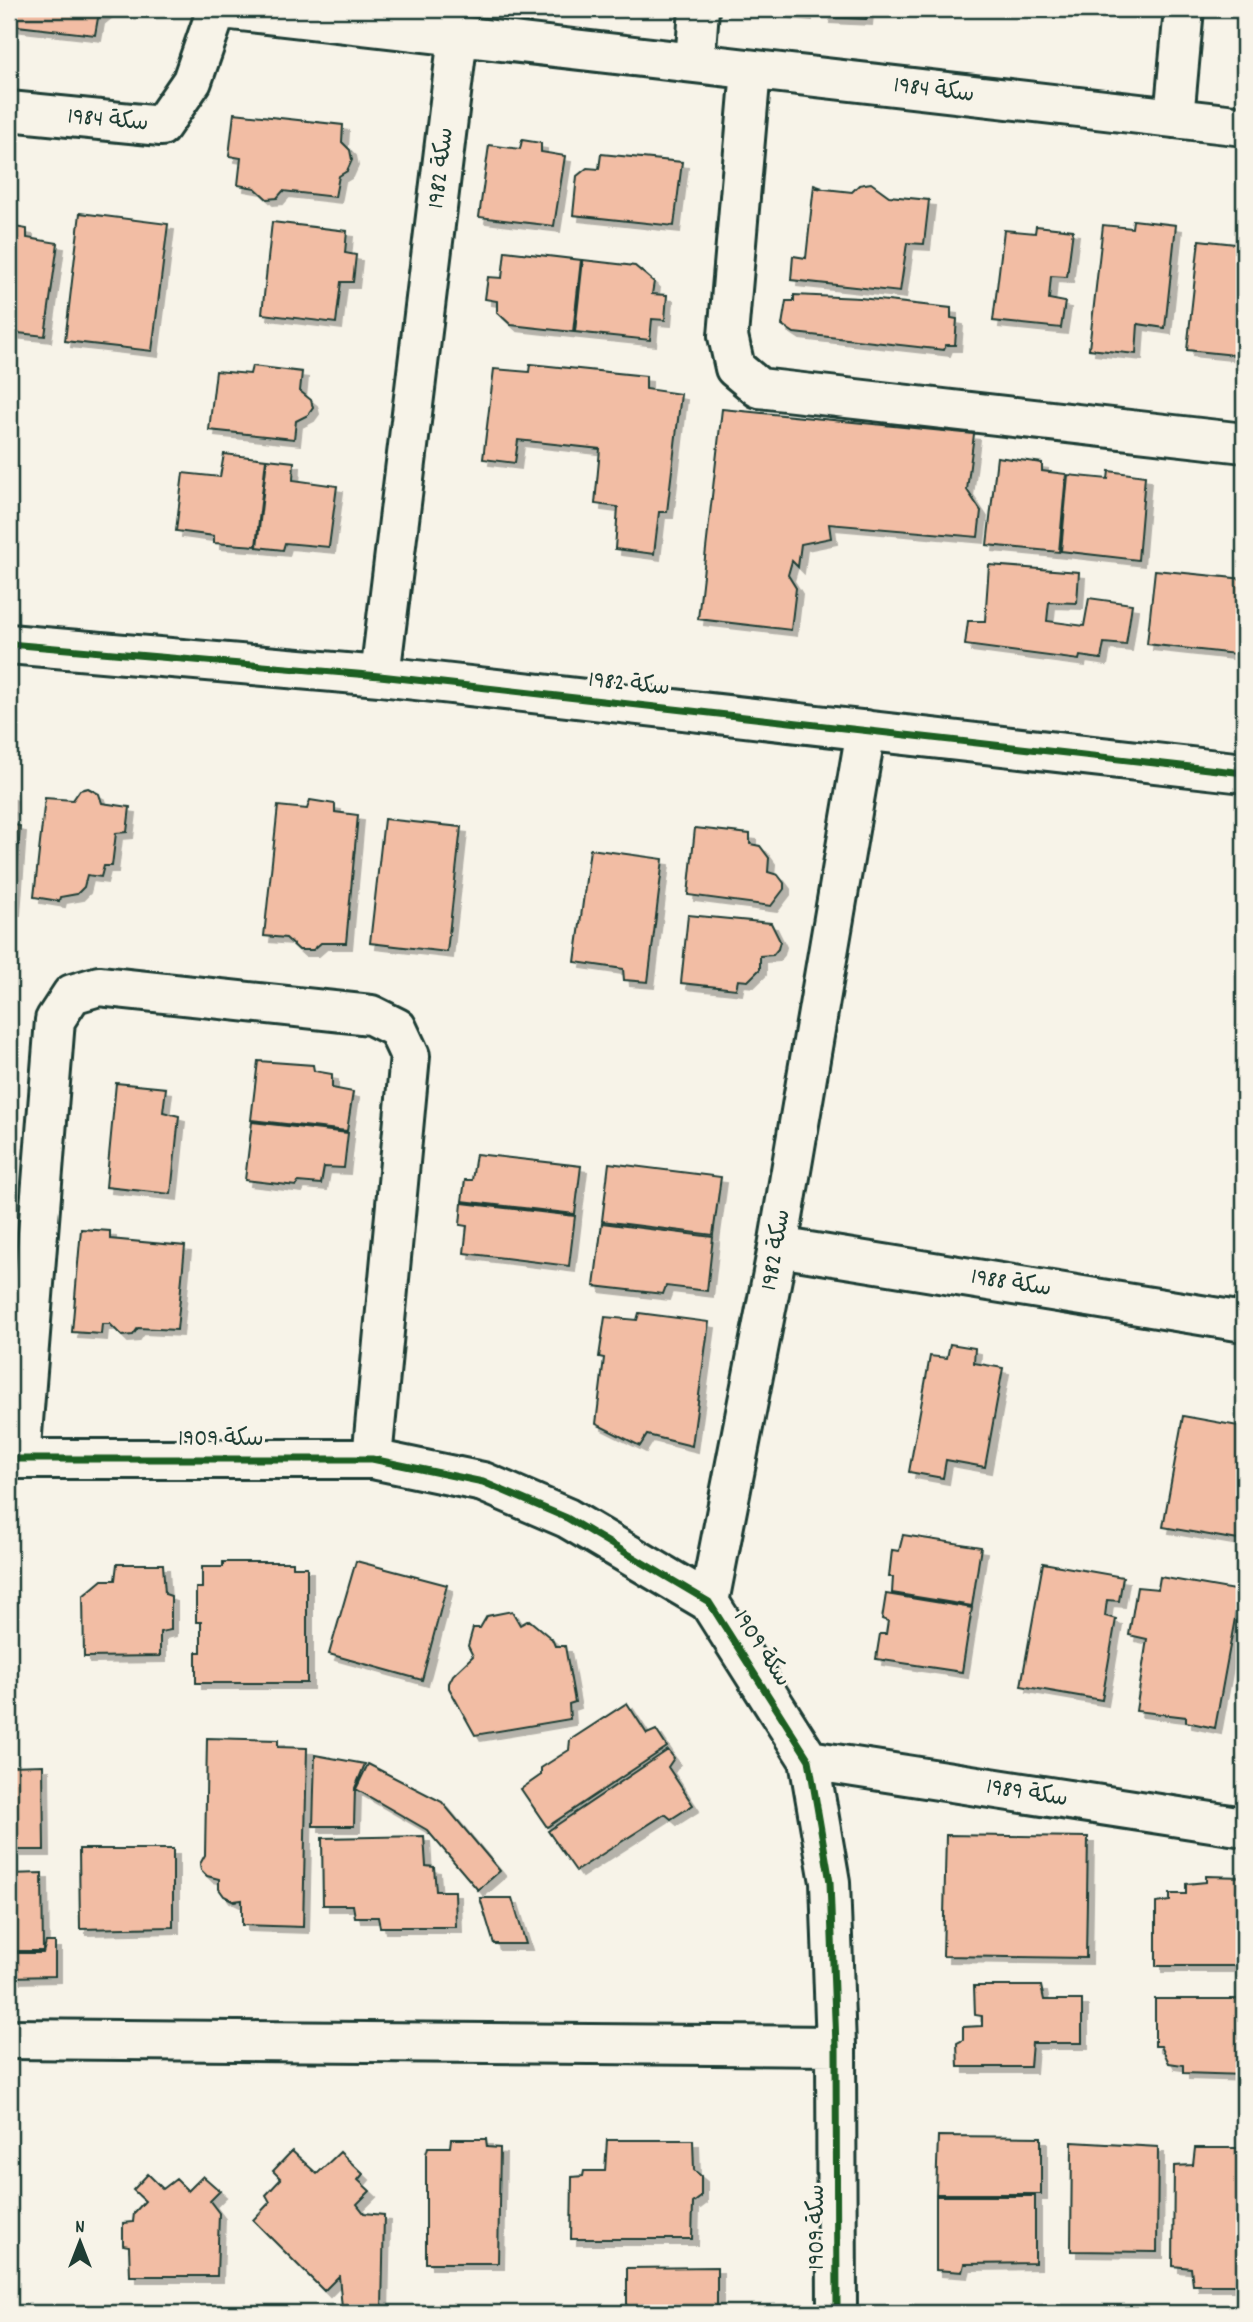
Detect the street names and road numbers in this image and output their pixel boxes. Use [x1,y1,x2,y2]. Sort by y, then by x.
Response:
street label: سكة 1984 [892,69,976,113]
street label: سكة 1984 [66,101,150,141]
street label: سكة 1982 [420,125,464,211]
street label: سكة 1982 [587,664,671,706]
street label: سكة 1982 [753,1207,801,1293]
street label: سكة 1988 [968,1261,1054,1307]
street label: سكة 1909 [178,1423,264,1457]
street label: سكة 1909 [723,1604,799,1694]
street label: سكة 1989 [984,1771,1070,1817]
street label: سكة 1909 [801,2184,835,2270]

